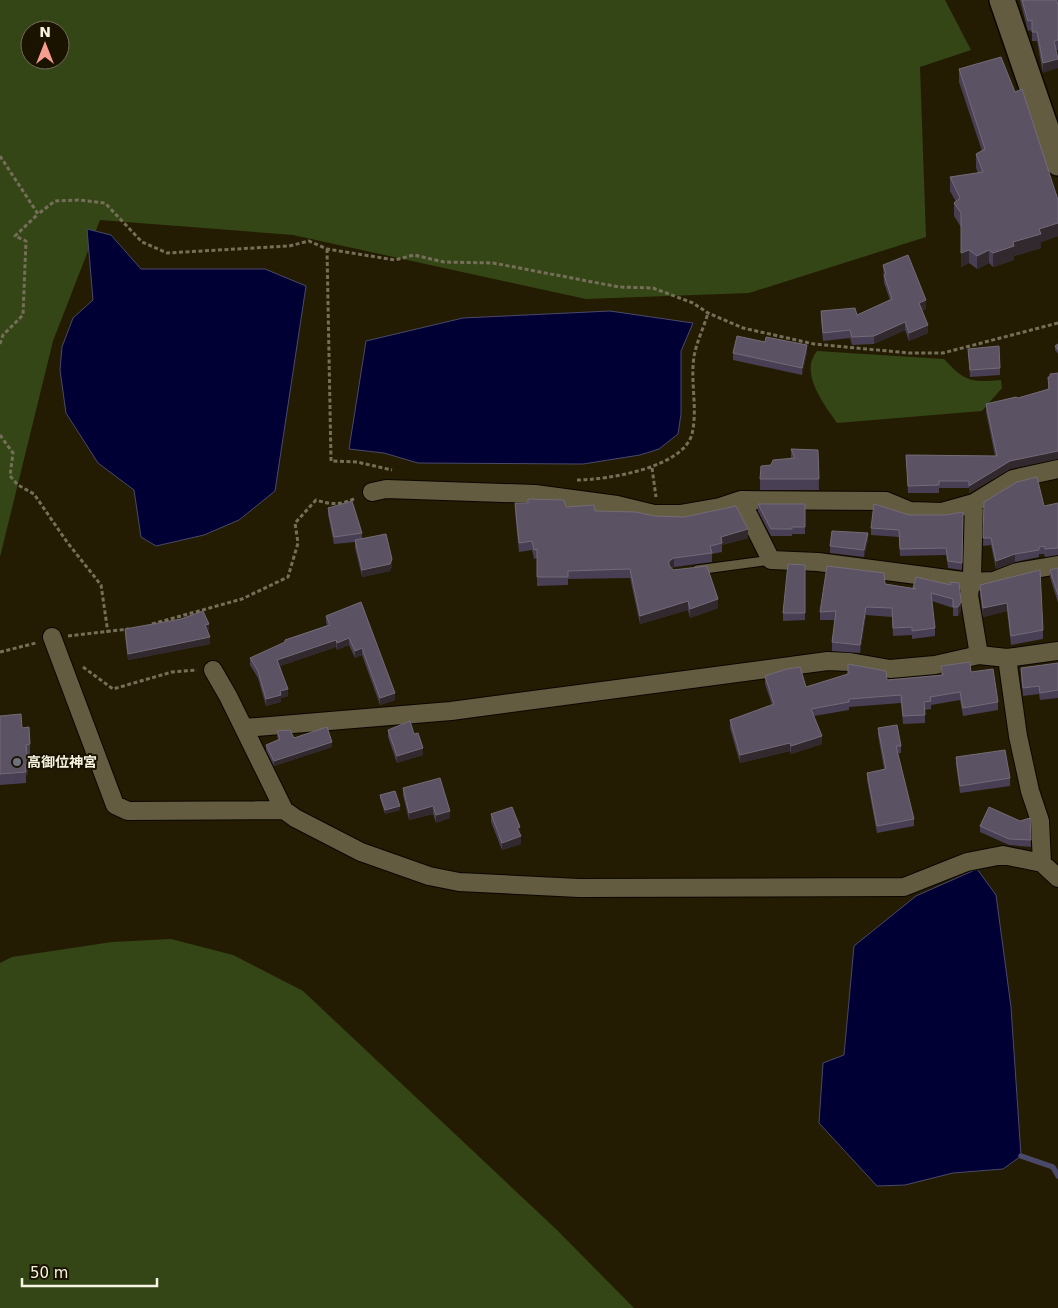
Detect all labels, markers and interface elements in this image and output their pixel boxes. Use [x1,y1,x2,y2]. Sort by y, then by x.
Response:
north arrow [20,20,70,70]
text: N [39,24,51,40]
place label: 高御位神宮 [27,754,97,770]
marker: 高御位神宮 [11,756,23,768]
scale bar [22,1256,158,1288]
text: 50 m [30,1264,68,1282]

